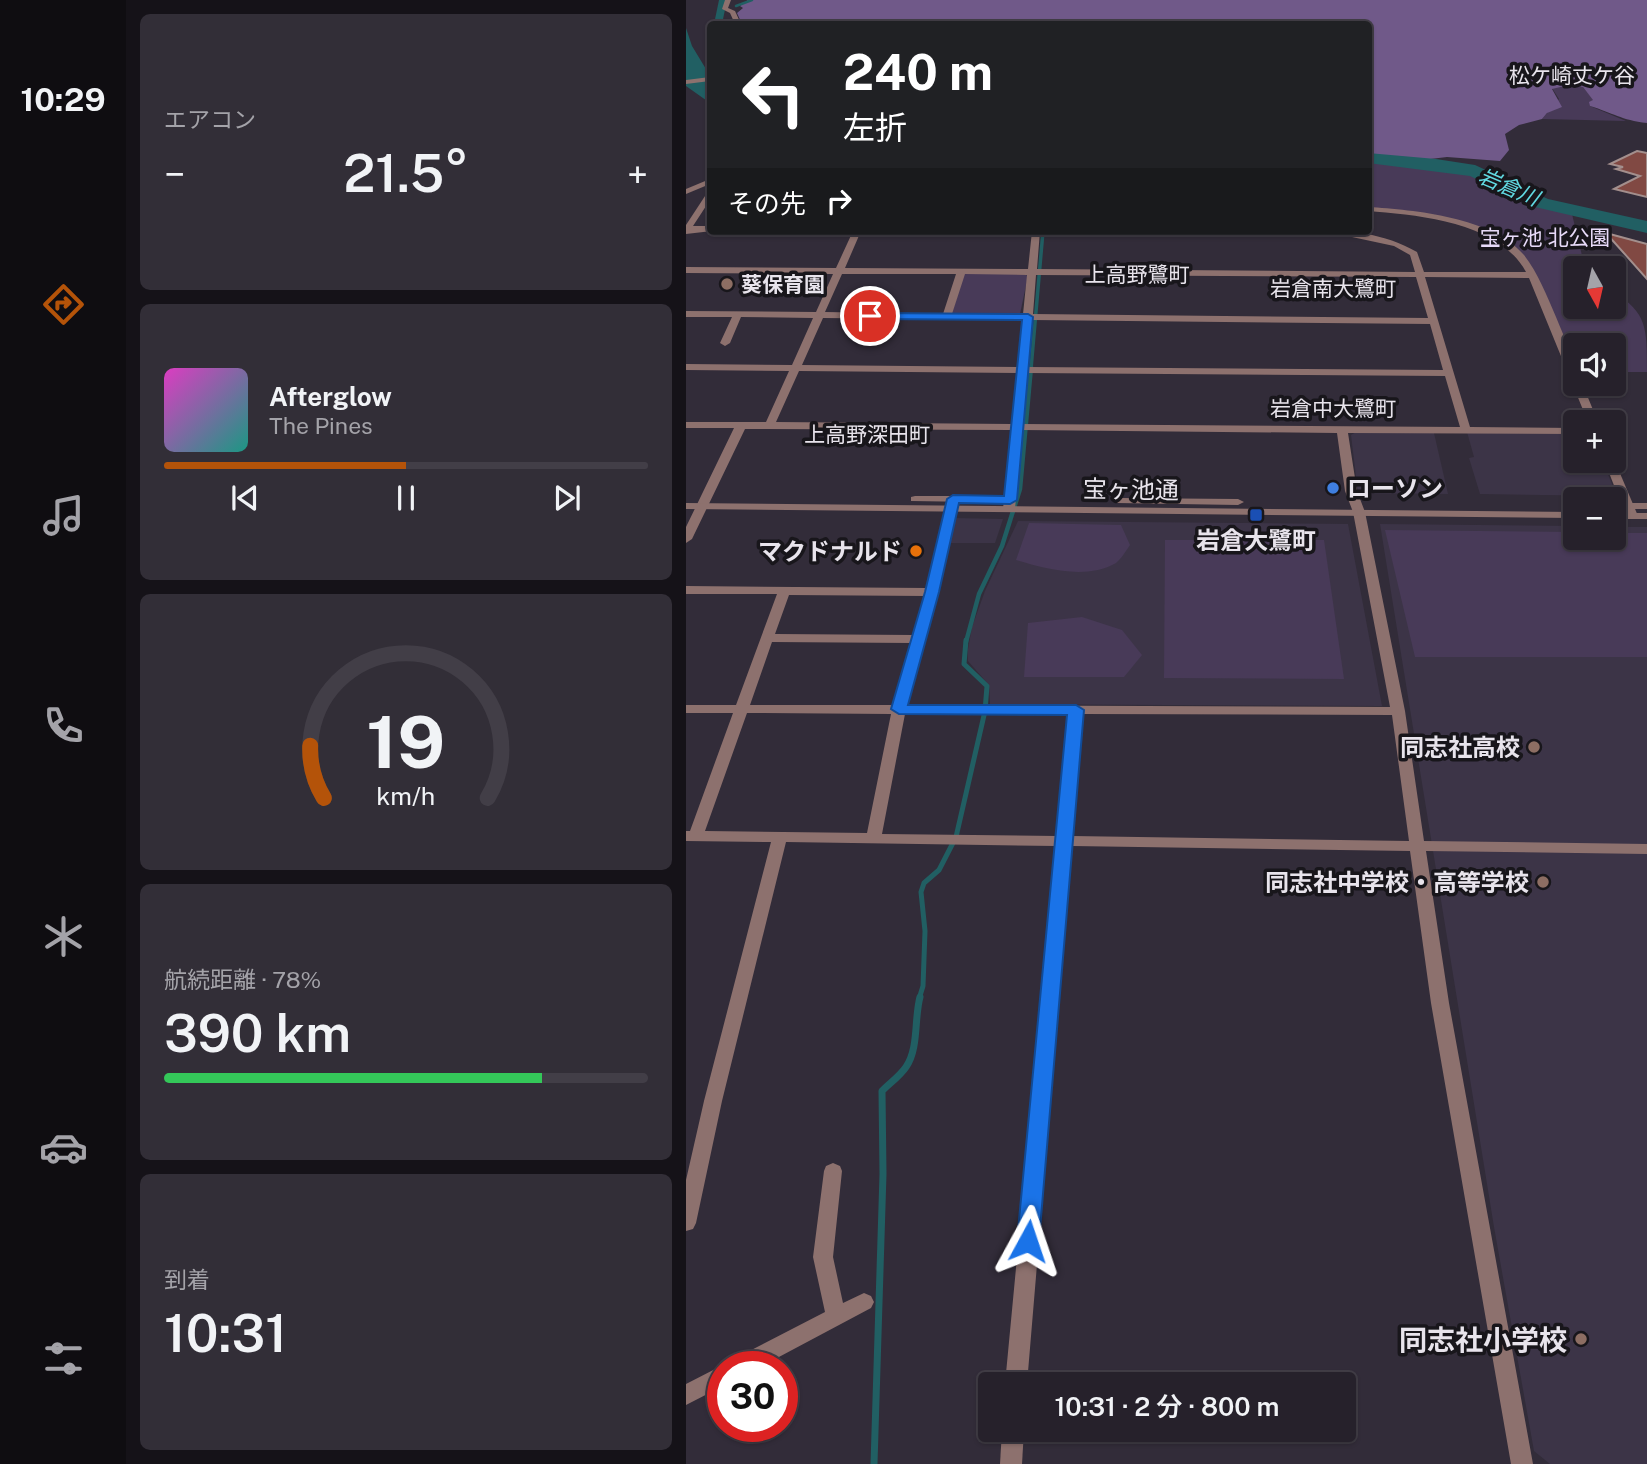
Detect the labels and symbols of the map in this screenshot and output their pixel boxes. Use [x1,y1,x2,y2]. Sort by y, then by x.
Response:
district label: 松ケ崎丈ケ谷 [1509,63,1635,88]
water label: 岩倉川 [1475,163,1545,212]
park label: 宝ヶ池 北公園 [1479,225,1611,250]
north arrow [1563,256,1626,318]
district label: 上高野鷺町 [1085,262,1190,287]
place label: 葵保育園 [741,272,825,297]
marker: 葵保育園 [719,276,735,292]
district label: 岩倉南大鷺町 [1270,276,1396,301]
pin [840,286,900,346]
district label: 岩倉中大鷺町 [1270,396,1396,421]
district label: 上高野深田町 [804,422,930,447]
street label: 宝ヶ池通 [1083,474,1179,504]
place label: ローソン [1347,474,1443,502]
marker: ローソン [1325,480,1341,496]
marker: 岩倉大鷺町 [1248,507,1264,523]
place label: 岩倉大鷺町 [1196,526,1316,554]
place label: マクドナルド [758,537,902,565]
marker: マクドナルド [908,543,924,559]
place label: 同志社高校 [1400,733,1520,761]
marker: 同志社高校 [1526,739,1542,755]
place label: 同志社中学校・高等学校 [1265,868,1529,896]
marker: 同志社中学校・高等学校 [1535,874,1551,890]
position arrow [991,1204,1065,1278]
place label: 同志社小学校 [1399,1323,1567,1356]
marker: 同志社小学校 [1573,1331,1589,1347]
speed limit sign: 30 [707,1351,798,1442]

